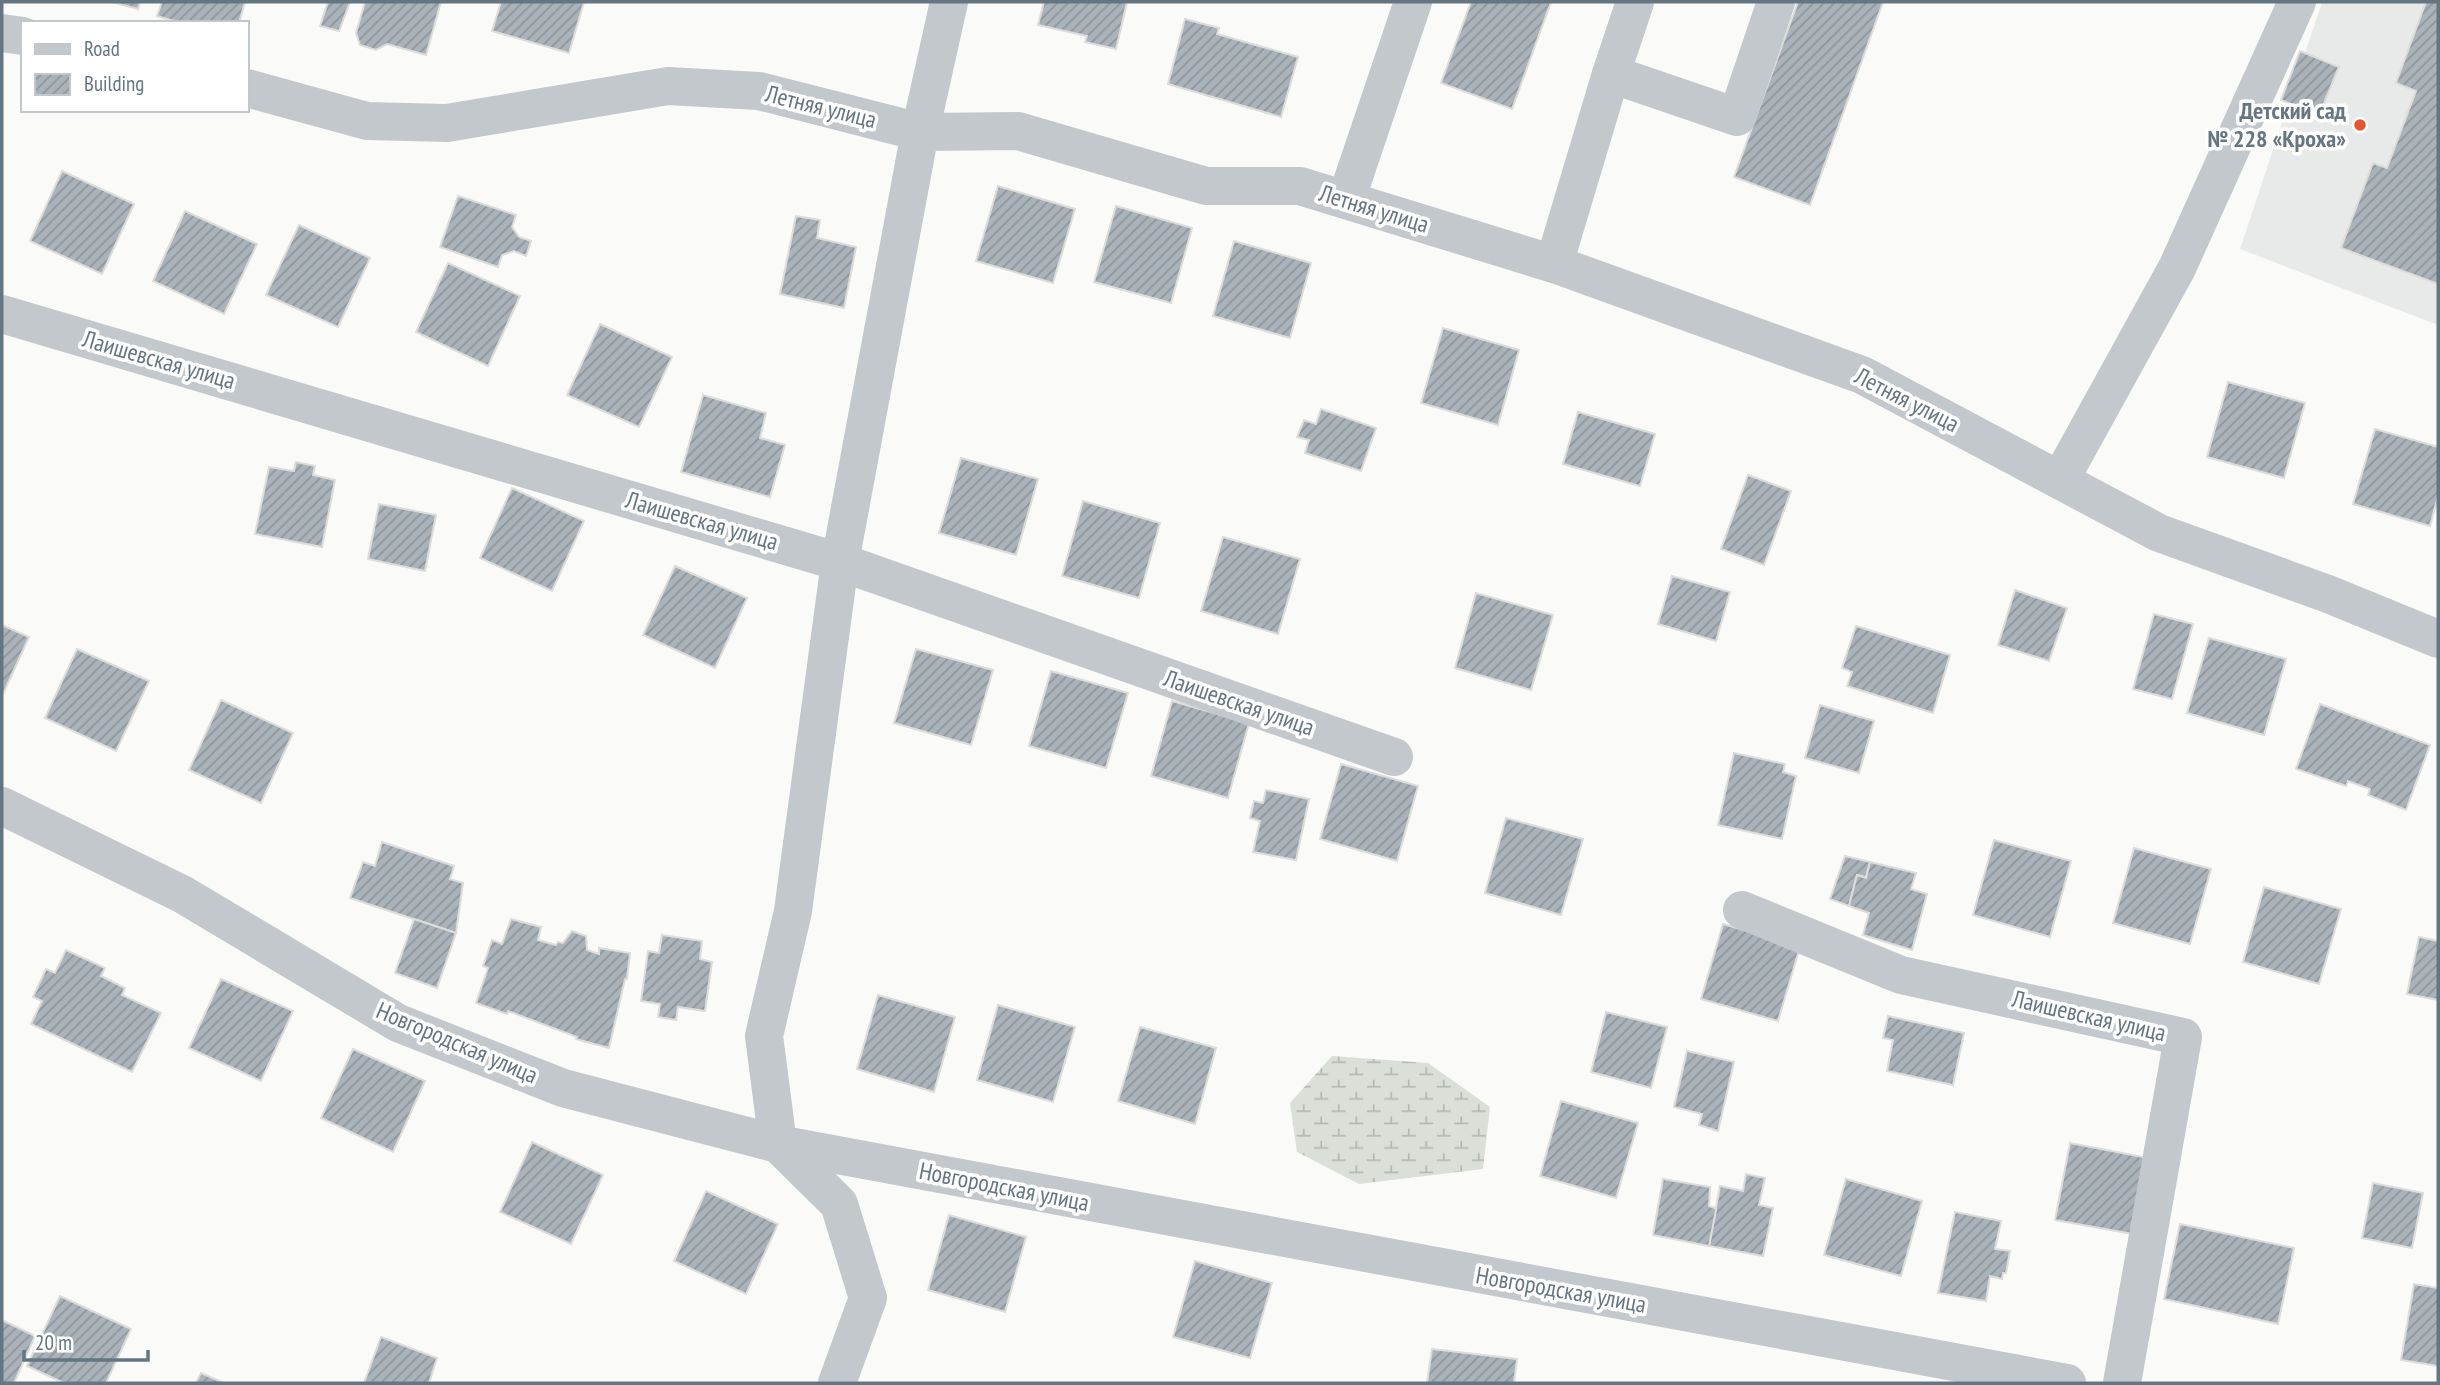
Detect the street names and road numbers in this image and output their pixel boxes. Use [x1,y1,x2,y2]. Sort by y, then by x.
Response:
street label: Летняя улица [762,78,880,135]
street label: Летняя улица [1315,177,1433,240]
street label: Лаишевская улица [78,323,239,396]
street label: Летняя улица [1849,360,1965,439]
street label: Лаишевская улица [621,484,782,557]
street label: Лаишевская улица [1159,662,1318,743]
street label: Лаишевская улица [2008,983,2169,1048]
street label: Новгородская улица [372,995,543,1090]
street label: Новгородская улица [917,1155,1092,1218]
street label: Новгородская улица [1474,1259,1649,1320]

